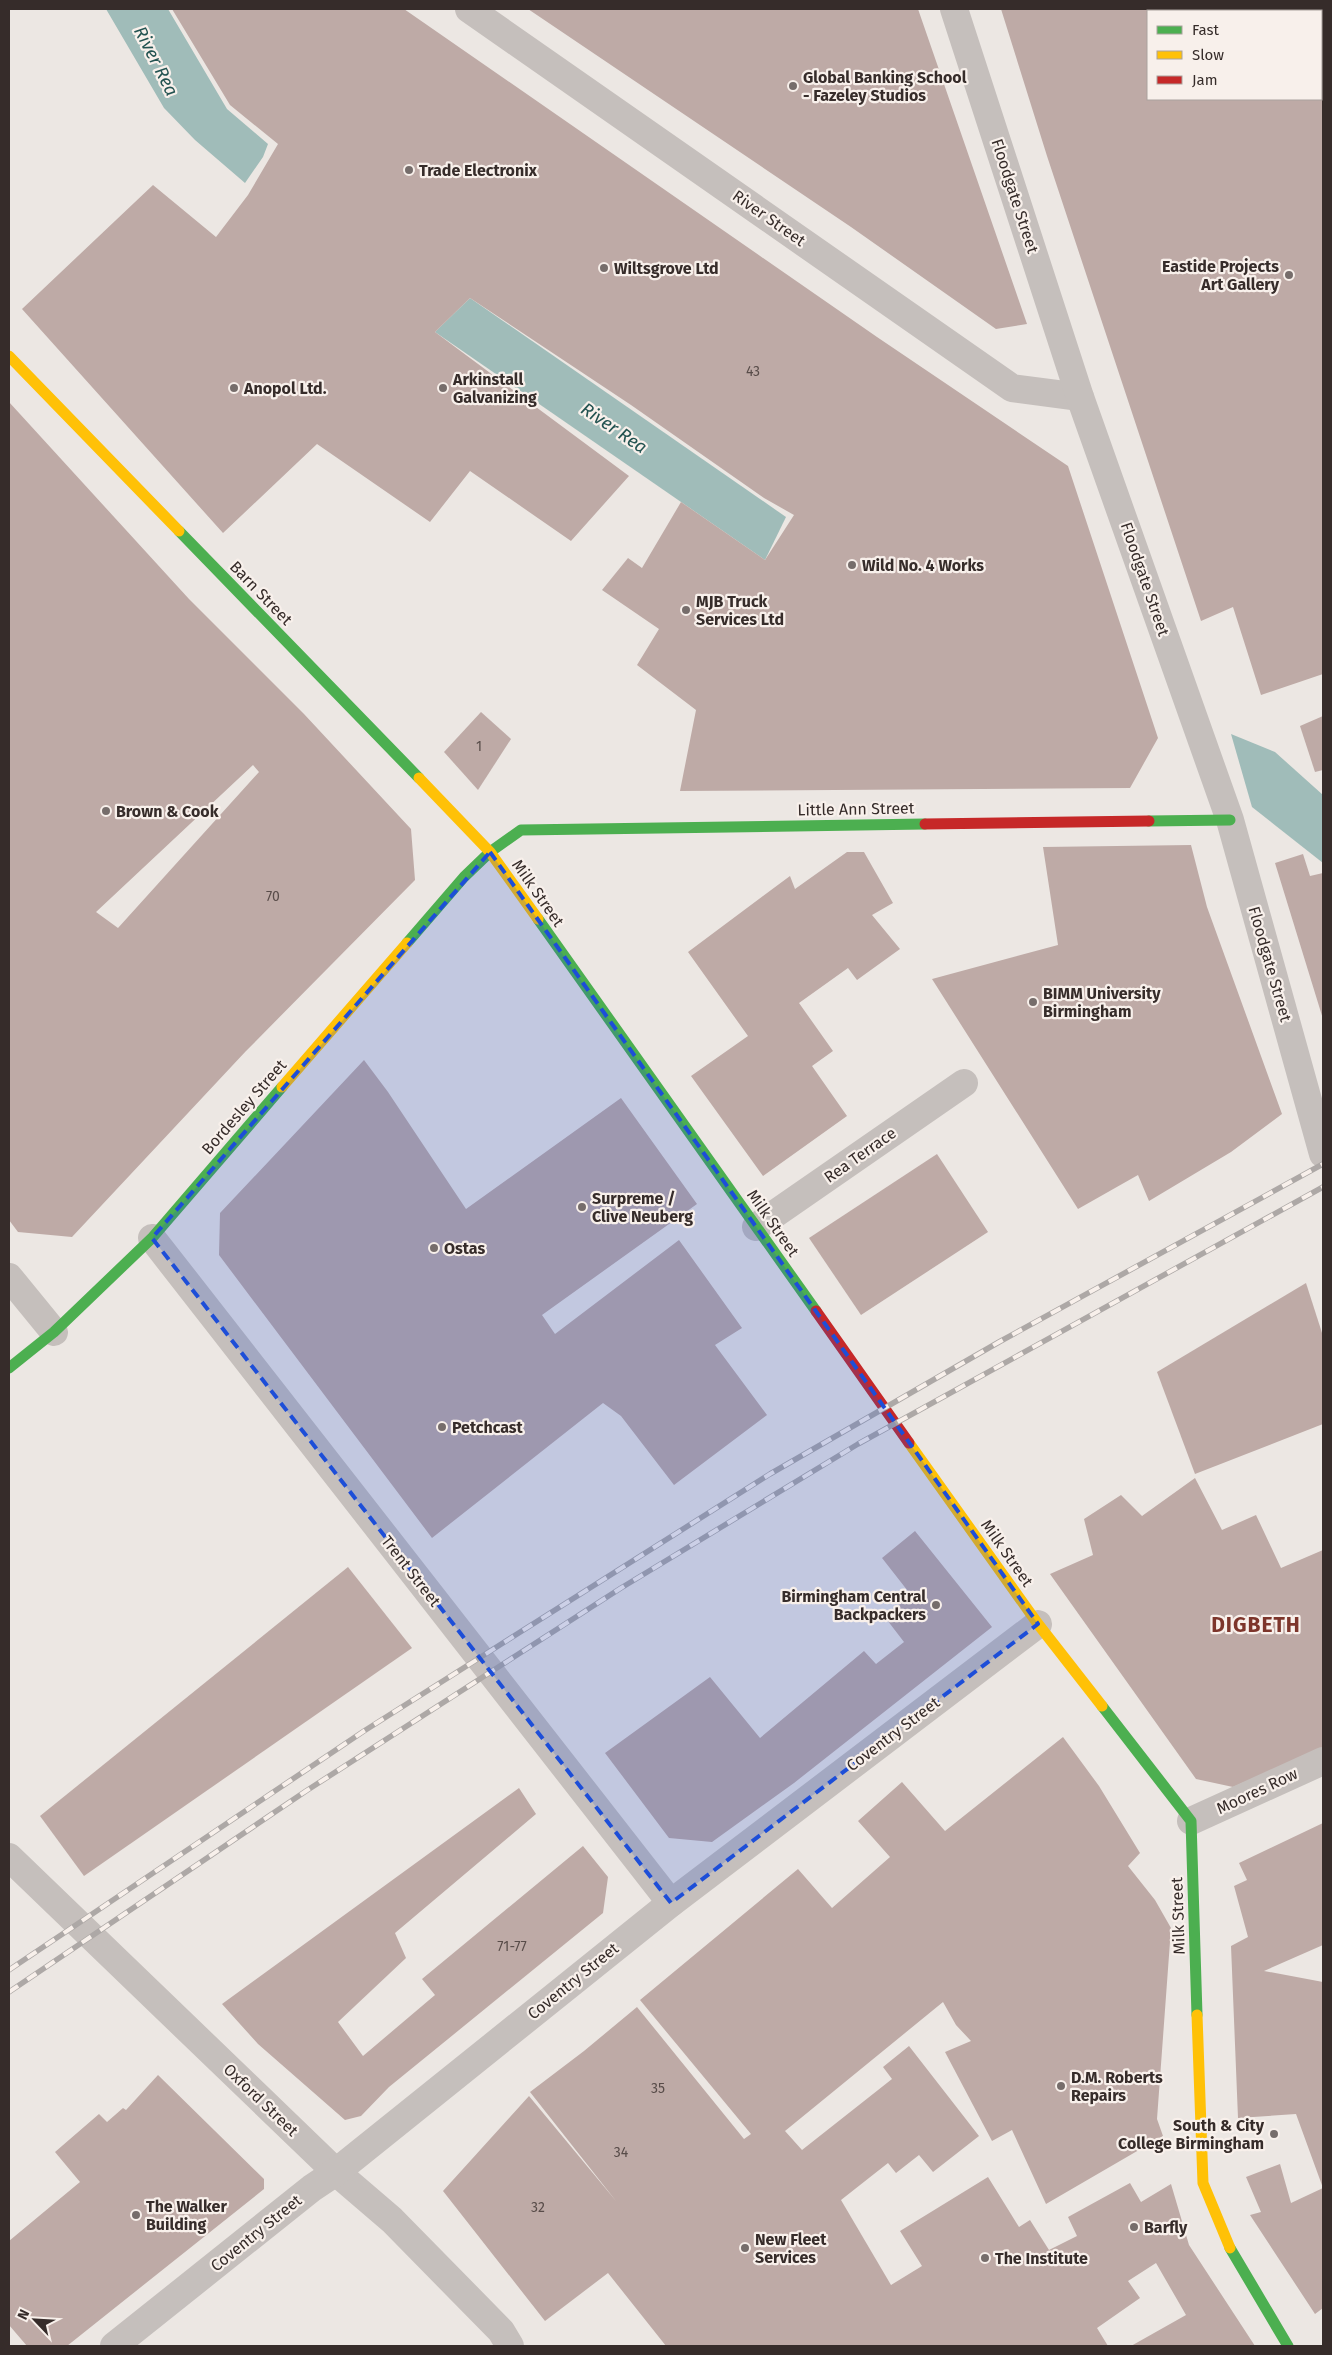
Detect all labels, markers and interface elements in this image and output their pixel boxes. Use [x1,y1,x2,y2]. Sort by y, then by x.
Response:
legend [1147,10,1322,100]
text: Fast [1192,21,1219,39]
water label: River Rea [129,22,183,100]
text: Slow [1192,46,1224,64]
place label: Global Banking School - Fazeley Studios [803,68,967,105]
text: Jam [1192,71,1218,89]
marker: Global Banking School - Fazeley Studios [787,80,799,92]
street label: Floodgate Street [988,136,1043,256]
place label: Trade Electronix [419,161,538,180]
marker: Trade Electronix [403,164,415,176]
street label: River Street [729,186,809,250]
place label: Eastide Projects Art Gallery [1162,257,1280,294]
place label: Wiltsgrove Ltd [614,259,719,278]
marker: Wiltsgrove Ltd [598,262,610,274]
marker: Eastide Projects Art Gallery [1283,269,1295,281]
house number: 43 [746,363,760,380]
place label: Arkinstall Galvanizing [452,370,537,407]
place label: Anopol Ltd. [243,379,327,398]
marker: Anopol Ltd. [228,382,240,394]
marker: Arkinstall Galvanizing [437,382,449,394]
water label: River Rea [577,398,651,458]
street label: Floodgate Street [1117,520,1173,639]
place label: Wild No. 4 Works [862,556,984,575]
street label: Barn Street [226,557,296,629]
marker: Wild No. 4 Works [846,559,858,571]
place label: MJB Truck Services Ltd [696,592,784,629]
marker: MJB Truck Services Ltd [680,604,692,616]
house number: 1 [476,738,482,755]
street label: Little Ann Street [797,798,915,820]
place label: Brown & Cook [116,802,219,821]
marker: Brown & Cook [100,805,112,817]
street label: Milk Street [508,856,568,930]
house number: 70 [266,888,280,905]
street label: Floodgate Street [1244,904,1296,1024]
place label: BIMM University Birmingham [1043,984,1161,1021]
marker: BIMM University Birmingham [1027,996,1039,1008]
street label: Bordesley Street [198,1056,290,1158]
street label: Rea Terrace [820,1123,900,1187]
street label: Milk Street [743,1186,803,1260]
place label: Surpreme / Clive Neuberg [592,1189,693,1226]
marker: Surpreme / Clive Neuberg [576,1201,588,1213]
place label: Ostas [444,1239,485,1258]
marker: Ostas [428,1242,440,1254]
place label: Petchcast [452,1418,524,1437]
marker: Petchcast [436,1421,448,1433]
street label: Milk Street [977,1516,1037,1590]
street label: Trent Street [377,1532,445,1611]
place label: Birmingham Central Backpackers [781,1587,926,1624]
marker: Birmingham Central Backpackers [930,1599,942,1611]
district label: DIGBETH [1211,1612,1301,1638]
street label: Coventry Street [843,1693,943,1775]
street label: Moores Row [1213,1764,1301,1818]
street label: Milk Street [1167,1877,1189,1955]
house number: 71-77 [497,1938,527,1955]
street label: Coventry Street [524,1938,622,2023]
street label: Oxford Street [220,2060,302,2140]
place label: D.M. Roberts Repairs [1071,2068,1163,2105]
house number: 35 [651,2080,665,2097]
marker: D.M. Roberts Repairs [1055,2080,1067,2092]
place label: South & City College Birmingham [1118,2116,1265,2153]
marker: South & City College Birmingham [1268,2128,1280,2140]
house number: 34 [614,2144,629,2161]
street label: Coventry Street [207,2190,305,2275]
place label: The Walker Building [146,2197,227,2234]
house number: 32 [531,2199,545,2216]
marker: The Walker Building [130,2209,142,2221]
place label: Barfly [1144,2218,1188,2237]
marker: Barfly [1128,2221,1140,2233]
place label: New Fleet Services [755,2230,827,2267]
marker: New Fleet Services [739,2242,751,2254]
place label: The Institute [995,2249,1088,2268]
marker: The Institute [979,2252,991,2264]
north arrow [10,2295,60,2345]
text: N [14,2307,33,2323]

